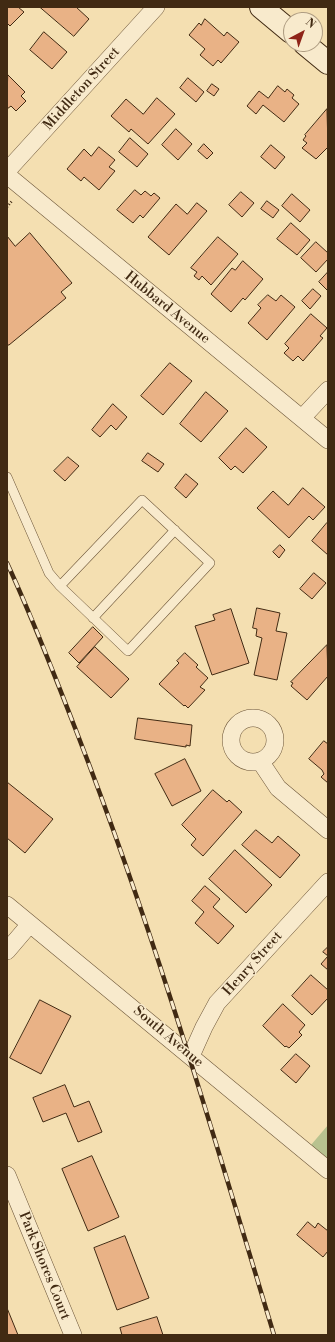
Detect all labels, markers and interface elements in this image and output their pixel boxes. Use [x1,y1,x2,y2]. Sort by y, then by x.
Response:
north arrow [283,12,323,52]
text: N [302,16,318,32]
street label: Middleton Street [40,44,124,134]
street label: Hubbard Avenue [121,268,213,348]
street label: Henry Street [220,928,286,1000]
street label: South Avenue [130,1003,206,1071]
street label: Park Shores Court [15,1209,73,1323]

